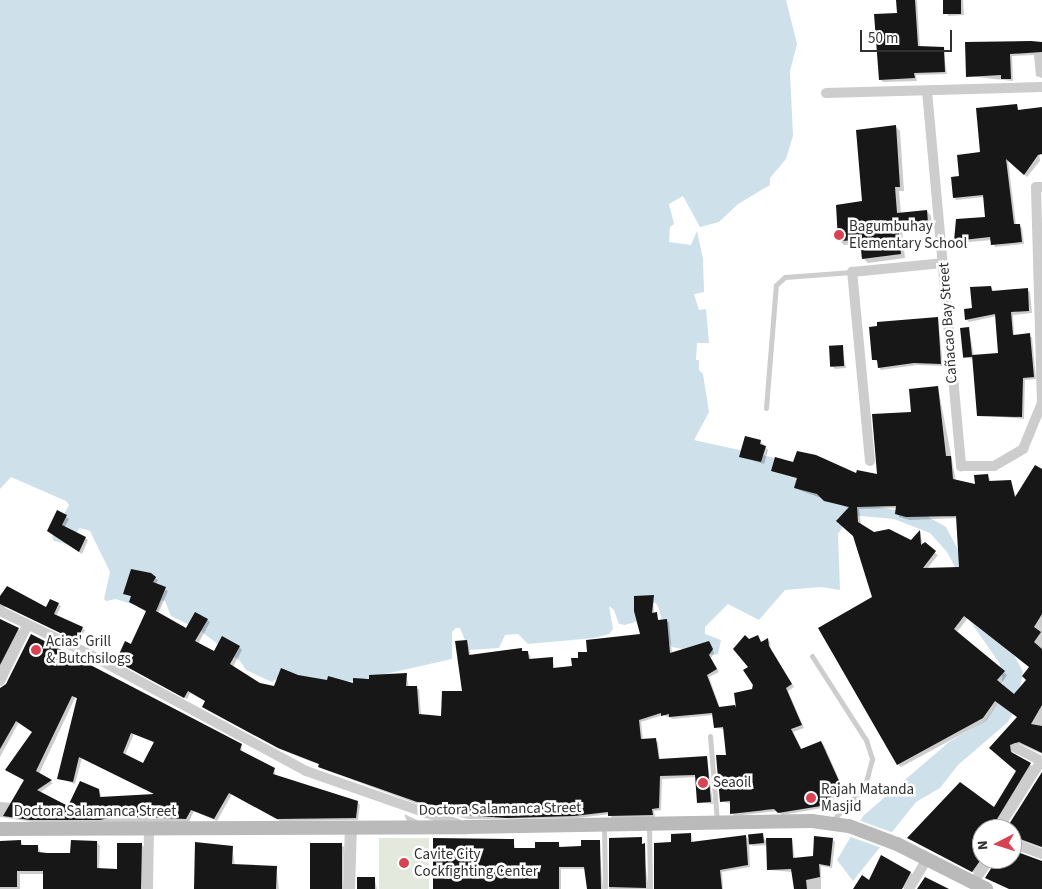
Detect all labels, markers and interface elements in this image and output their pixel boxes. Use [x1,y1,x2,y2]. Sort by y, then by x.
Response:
scale bar [862,20,954,52]
text: 50 m [868,28,898,49]
place label: Bagumbuhay Elementary School [849,217,967,252]
marker: Bagumbuhay Elementary School [833,229,845,241]
street label: Cañacao Bay Street [935,262,961,384]
place label: Acias' Grill & Butchsilogs [46,632,131,667]
marker: Acias' Grill & Butchsilogs [30,644,42,656]
place label: Seaoil [713,774,751,792]
marker: Seaoil [697,777,709,789]
place label: Rajah Matanda Masjid [821,780,914,815]
marker: Rajah Matanda Masjid [805,792,817,804]
street label: Doctora Salamanca Street [419,799,581,819]
street label: Doctora Salamanca Street [14,803,176,821]
north arrow [972,819,1022,869]
text: N [973,840,993,851]
place label: Cavite City Cockfighting Center [414,845,538,880]
marker: Cavite City Cockfighting Center [398,857,410,869]

